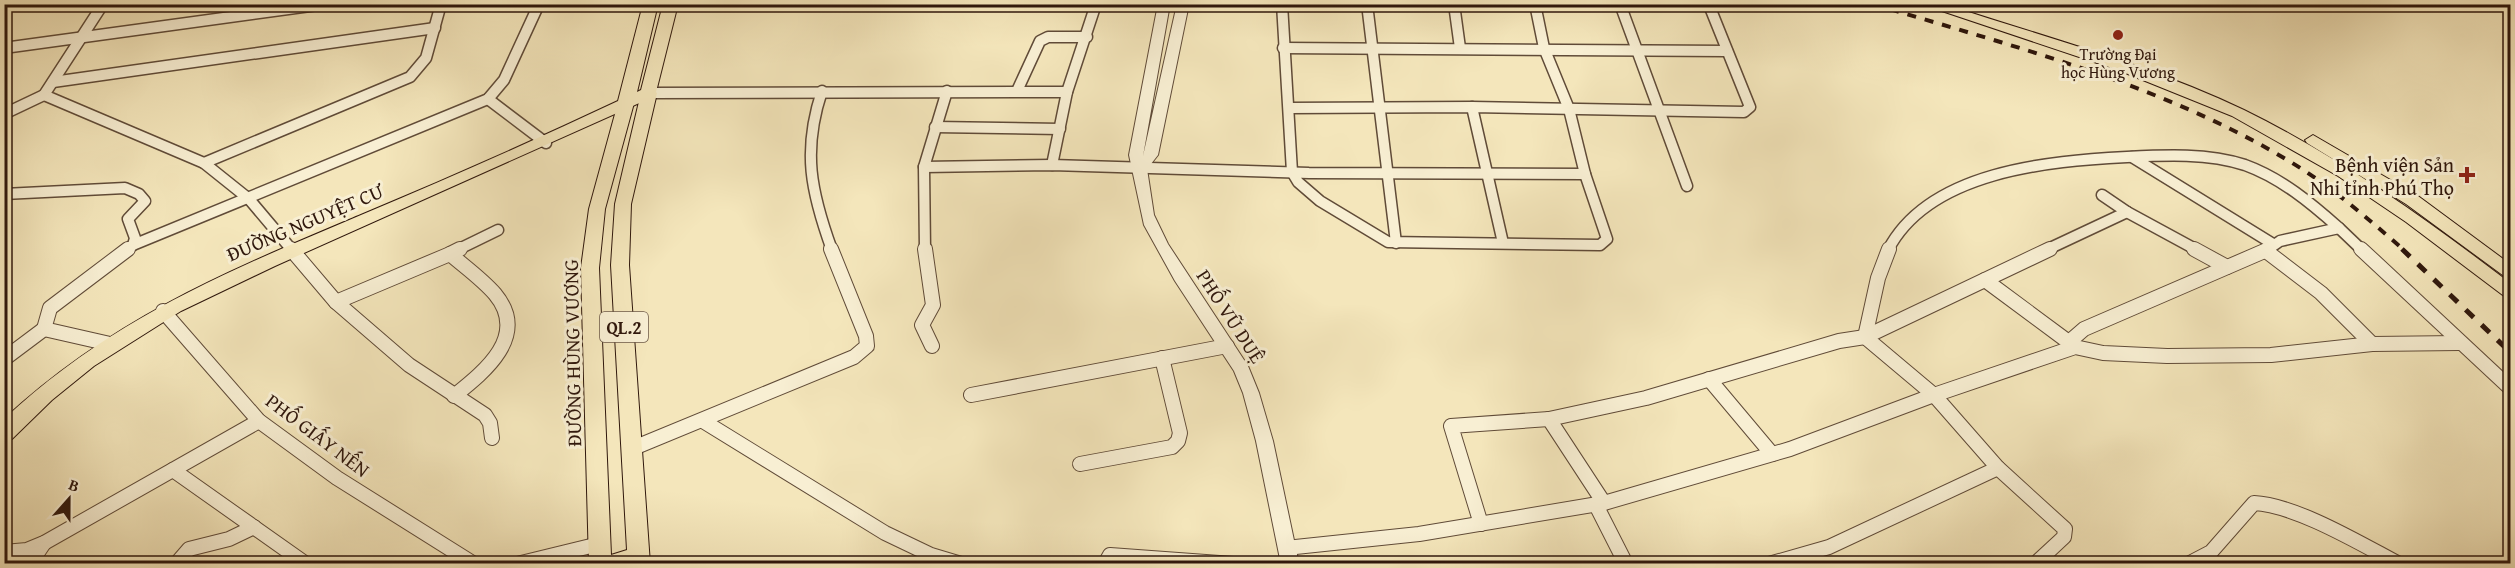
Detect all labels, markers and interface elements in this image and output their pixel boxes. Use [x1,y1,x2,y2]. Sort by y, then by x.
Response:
marker: Trường Đại học Hùng Vương [2111,28,2125,42]
place label: Trường Đại học Hùng Vương [2061,42,2175,84]
place label: Bệnh viện Sản Nhi tỉnh Phú Thọ [2310,150,2454,202]
marker: Bệnh viện Sản Nhi tỉnh Phú Thọ [2458,166,2476,184]
street label: ĐƯỜNG NGUYỆT CƯ [222,175,389,268]
street label: ĐƯỜNG HÙNG VƯƠNG [556,259,588,447]
street label: PHỐ VŨ DUỆ [1190,263,1273,369]
road number: QL.2 [600,312,648,342]
street label: PHỐ GIẤY NẾN [260,386,377,484]
north arrow [39,469,99,529]
text: B [65,472,83,498]

